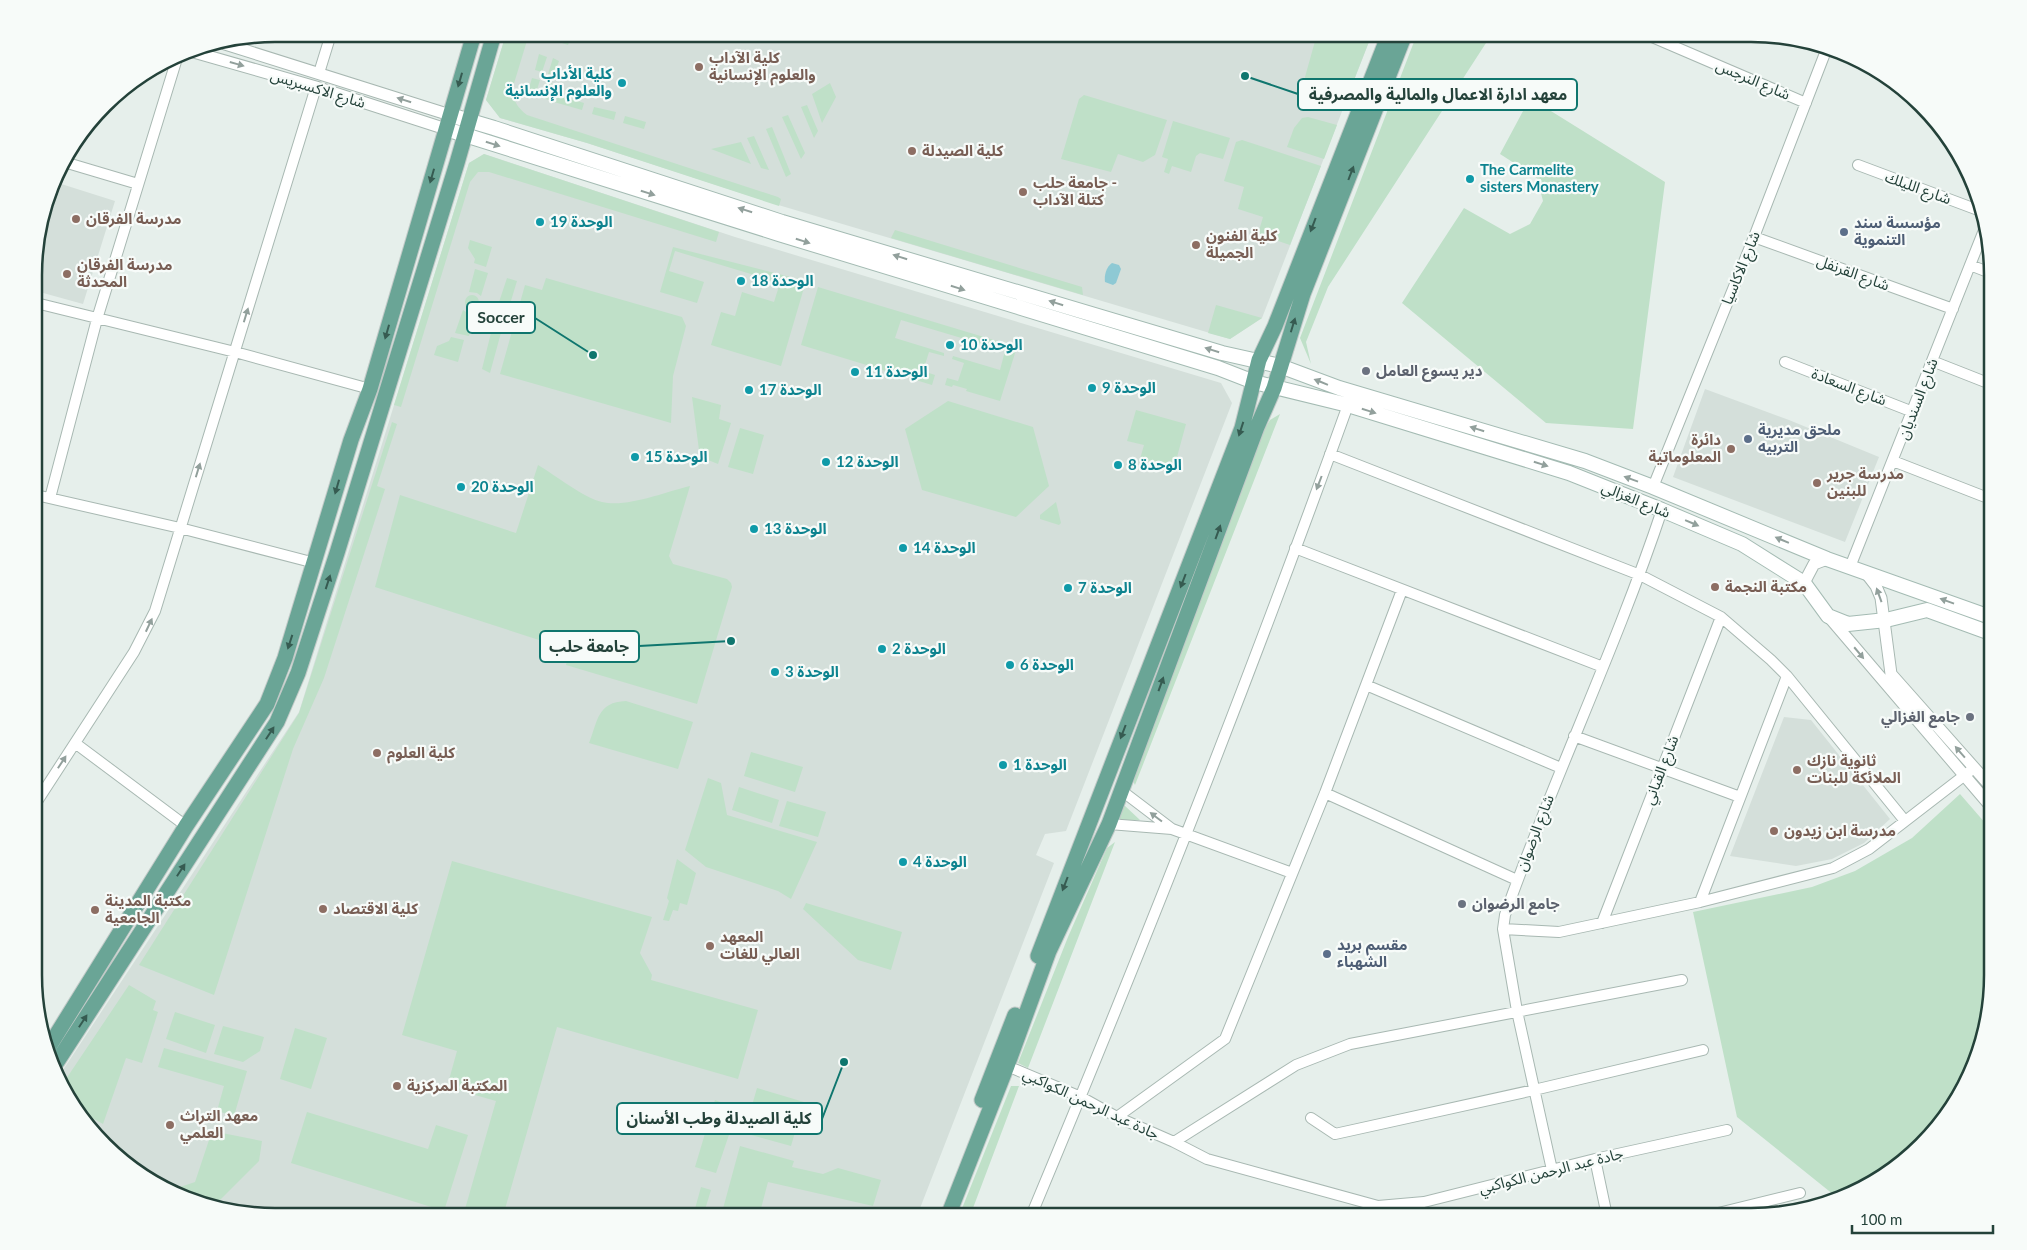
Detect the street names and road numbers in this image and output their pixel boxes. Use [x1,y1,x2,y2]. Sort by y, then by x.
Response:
street label: شارع النرجس [1712,55,1793,107]
street label: شارع الاكسبريس [267,65,368,115]
street label: شارع الليلك [1881,167,1954,211]
street label: شارع الاكاسيا [1717,228,1767,308]
street label: شارع القرنفل [1813,251,1892,297]
street label: شارع السنديان [1893,355,1945,443]
street label: شارع السعادة [1808,364,1890,412]
street label: شارع الغزالي [1598,477,1674,525]
street label: شارع القباني [1639,732,1685,808]
street label: شارع الرضوان [1511,792,1561,875]
street label: جادة عبد الرحمن الكواكبي [1019,1064,1162,1146]
street label: جادة عبد الرحمن الكواكبي [1477,1143,1626,1200]

